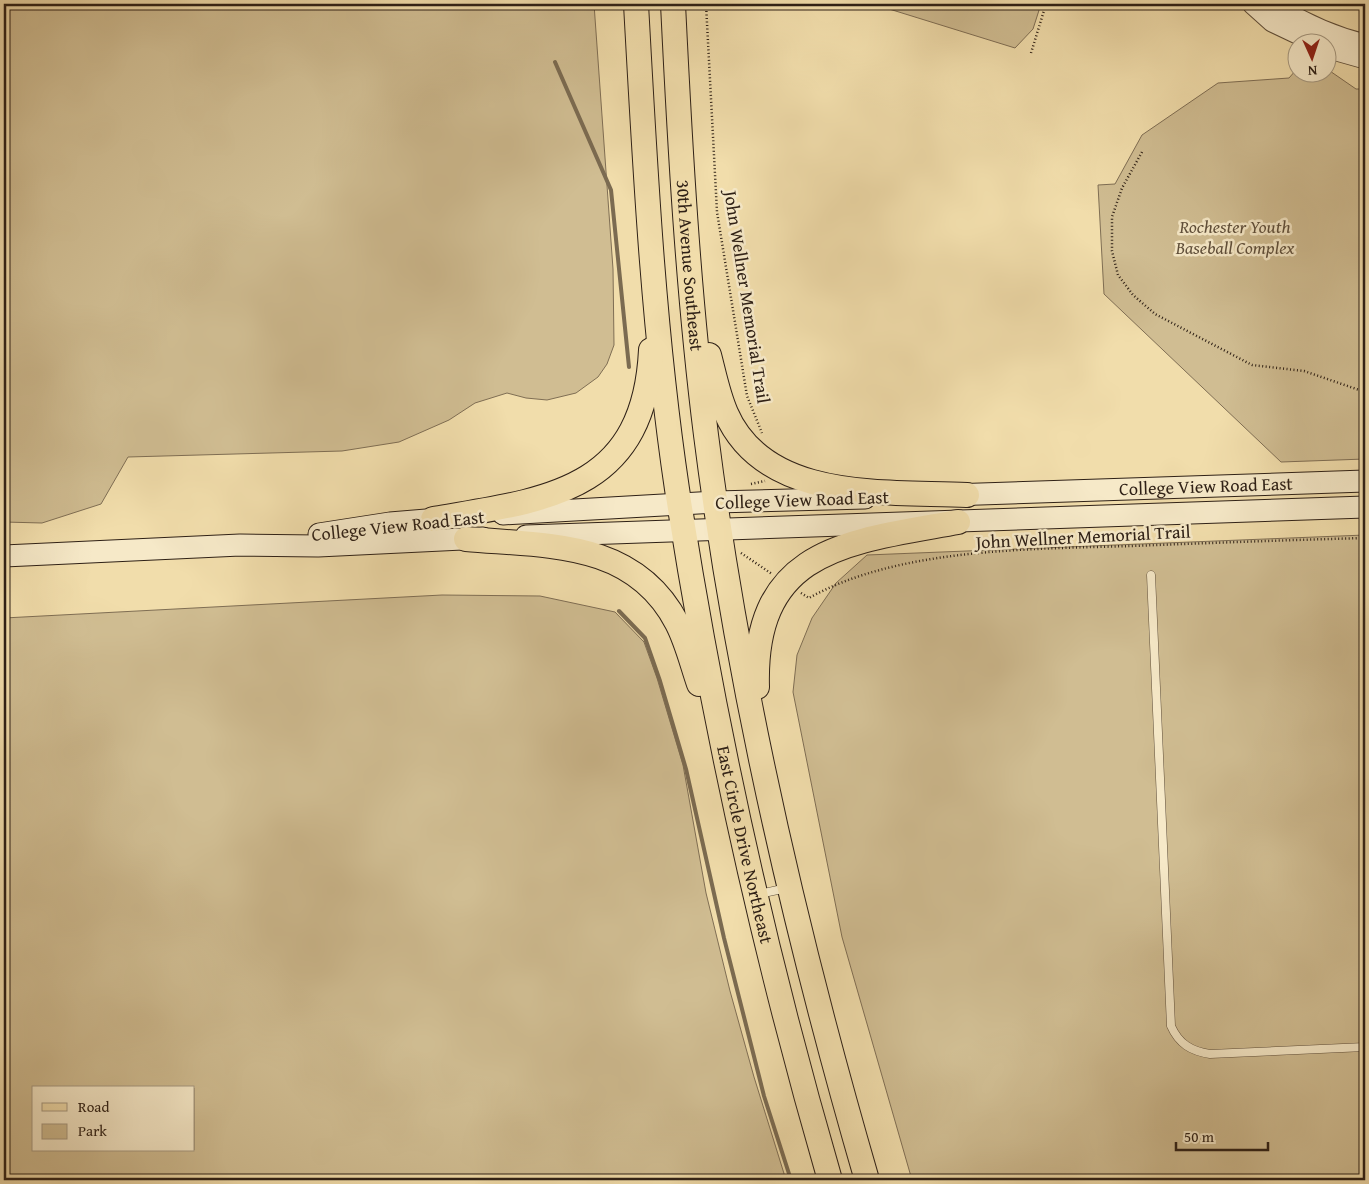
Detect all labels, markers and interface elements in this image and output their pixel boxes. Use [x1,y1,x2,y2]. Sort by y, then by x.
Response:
north arrow [1286,32,1336,82]
text: N [1307,61,1318,81]
street label: 30th Avenue Southeast [670,179,711,353]
street label: John Wellner Memorial Trail [717,187,778,405]
park label: Rochester Youth Baseball Complex [1175,213,1295,261]
street label: College View Road East [1119,469,1294,502]
street label: College View Road East [715,483,890,516]
street label: College View Road East [310,503,486,548]
street label: John Wellner Memorial Trail [973,517,1191,556]
street label: East Circle Drive Northeast [710,743,781,947]
legend [32,1086,195,1152]
text: Road [78,1096,109,1117]
scale bar [1176,1119,1269,1151]
text: Park [78,1120,107,1141]
text: 50 m [1184,1126,1215,1147]

